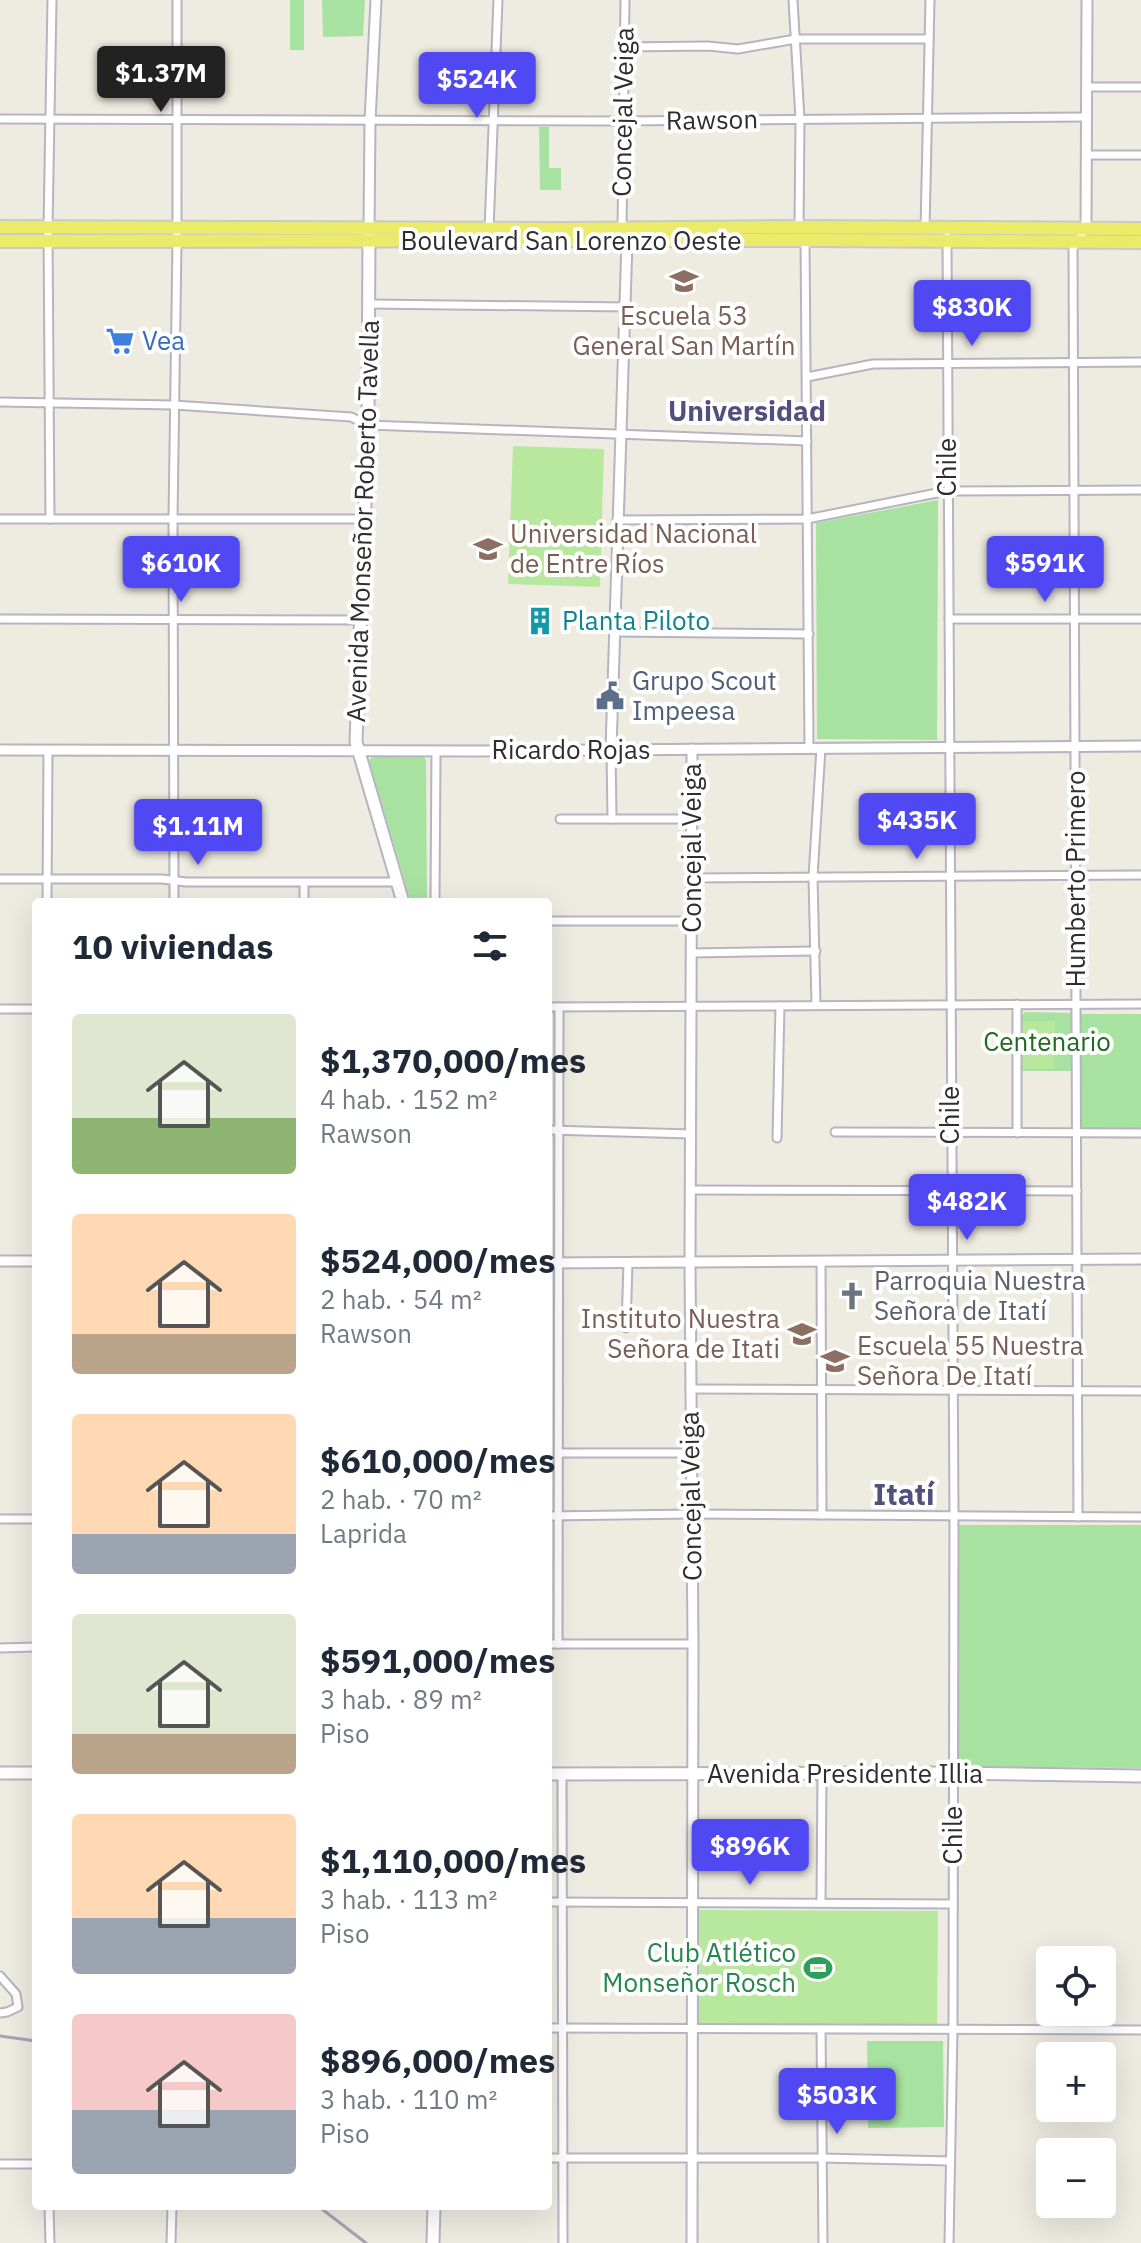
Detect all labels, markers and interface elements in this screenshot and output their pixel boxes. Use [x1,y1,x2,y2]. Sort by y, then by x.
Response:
street label: Concejal Veiga [604,27,640,197]
pin: $1.37M [96,46,226,114]
pin: $524K [421,52,533,120]
text: $1.37M [115,55,207,89]
text: $524K [437,61,517,95]
street label: Rawson [666,101,758,137]
street label: Boulevard San Lorenzo Oeste [400,223,742,257]
school or university icon: Escuela 53 General San Martín [669,266,699,296]
pin: $830K [916,280,1028,348]
text: $830K [932,289,1012,323]
place label: Escuela 53 General San Martín [573,298,795,362]
street label: Avenida Monseñor Roberto Tavella [338,319,386,723]
place label: Vea [142,323,185,357]
supermarket icon: Vea [105,326,135,356]
district label: Universidad [668,392,826,429]
street label: Chile [929,438,963,496]
place label: Universidad Nacional de Entre Ríos [510,516,757,580]
school or university icon: Universidad Nacional de Entre Ríos [473,534,503,564]
pin: $610K [125,536,237,604]
pin: $591K [989,536,1101,604]
text: $610K [141,545,221,579]
text: $591K [1005,545,1085,579]
place label: Planta Piloto [562,603,710,637]
building icon: Planta Piloto [525,606,555,636]
place label: Grupo Scout Impeesa [632,663,777,727]
public building icon: Grupo Scout Impeesa [595,681,625,711]
street label: Ricardo Rojas [491,732,651,766]
street label: Concejal Veiga [674,763,708,933]
street label: Humberto Primero [1058,770,1092,988]
pin: $435K [861,793,973,861]
pin: $1.11M [133,799,263,867]
text: $435K [877,802,957,836]
text: $1.11M [152,808,244,842]
text: 10 viviendas [72,924,273,968]
icon: filters [468,924,512,968]
park label: Centenario [983,1024,1111,1058]
text: $1,370,000/mes [320,1038,586,1082]
icon: home [136,1046,232,1142]
text: 4 hab. · 152 m² [320,1082,497,1116]
street label: Chile [932,1086,966,1144]
text: Rawson [320,1116,412,1150]
pin: $482K [911,1174,1023,1242]
text: $482K [927,1183,1007,1217]
text: $524,000/mes [320,1238,555,1282]
icon: home [136,1246,232,1342]
place label: Parroquia Nuestra Señora de Itatí [874,1263,1086,1327]
church icon: Parroquia Nuestra Señora de Itatí [837,1281,867,1311]
text: 2 hab. · 54 m² [320,1282,482,1316]
place label: Instituto Nuestra Señora de Itati [581,1301,780,1365]
text: Rawson [320,1316,412,1350]
school or university icon: Instituto Nuestra Señora de Itati [787,1319,817,1349]
place label: Escuela 55 Nuestra Señora De Itatí [857,1328,1084,1392]
school or university icon: Escuela 55 Nuestra Señora De Itatí [820,1346,850,1376]
street label: Concejal Veiga [672,1411,708,1581]
text: $610,000/mes [320,1438,555,1482]
icon: home [136,1446,232,1542]
district label: Itatí [873,1474,935,1513]
text: 2 hab. · 70 m² [320,1482,482,1516]
text: Laprida [320,1516,407,1550]
text: $591,000/mes [320,1638,555,1682]
icon: home [136,1646,232,1742]
text: 3 hab. · 89 m² [320,1682,482,1716]
text: Piso [320,1716,369,1750]
street label: Avenida Presidente Illia [707,1756,983,1790]
street label: Chile [935,1806,969,1864]
pin: $896K [694,1819,806,1887]
text: $896K [710,1828,790,1862]
text: $1,110,000/mes [320,1838,586,1882]
icon: home [136,1846,232,1942]
text: 3 hab. · 113 m² [320,1882,497,1916]
text: Piso [320,1916,369,1950]
place label: Club Atlético Monseñor Rosch [602,1935,796,1999]
map controls [1036,1946,1116,2218]
button: locate [1036,1946,1116,2026]
sports icon: Club Atlético Monseñor Rosch [803,1953,833,1983]
text: $896,000/mes [320,2038,555,2082]
button: + [1036,2042,1116,2122]
icon: home [136,2046,232,2142]
pin: $503K [781,2068,893,2136]
text: $503K [797,2077,877,2111]
text: 3 hab. · 110 m² [320,2082,497,2116]
text: Piso [320,2116,369,2150]
button: − [1036,2138,1116,2218]

